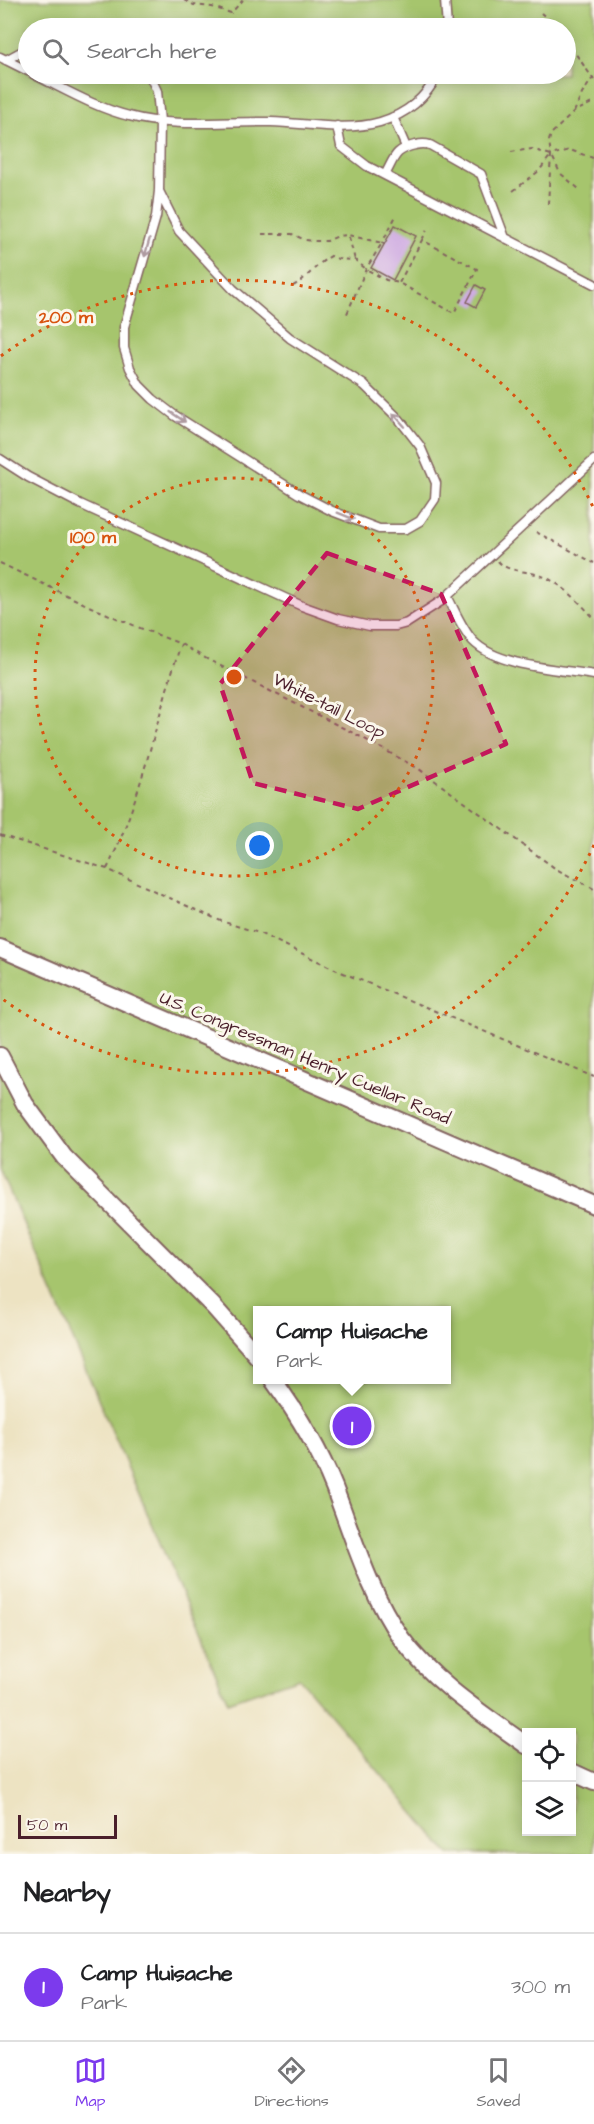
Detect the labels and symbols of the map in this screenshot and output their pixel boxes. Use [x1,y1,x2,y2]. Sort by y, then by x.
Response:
one-way arrow [141,238,152,257]
text: 200 m [38,305,94,330]
one-way arrow [169,412,186,424]
one-way arrow [392,413,406,428]
one-way arrow [336,512,355,523]
text: 100 m [70,525,117,550]
centre of rings [224,667,244,687]
street label: White-tail Loop [268,667,390,745]
your location [245,831,274,860]
street label: U.S. Congressman Henry Cuellar Road [155,985,454,1132]
pin: 1 [332,1404,372,1448]
scale bar [18,1812,117,1840]

